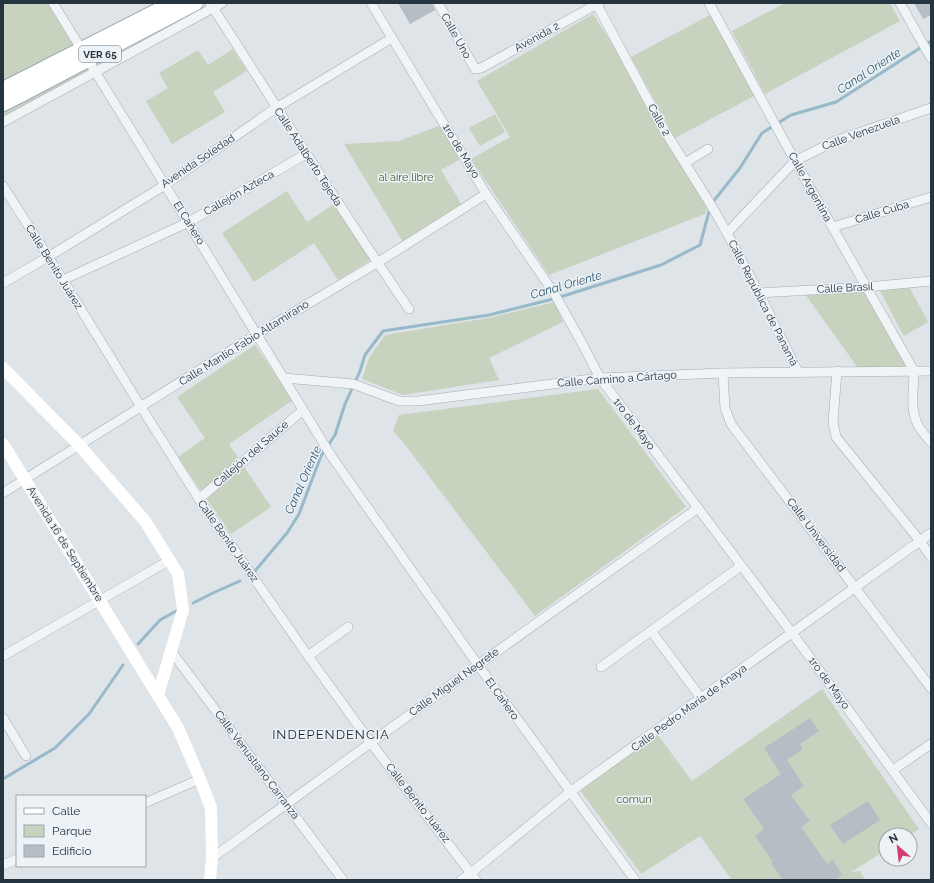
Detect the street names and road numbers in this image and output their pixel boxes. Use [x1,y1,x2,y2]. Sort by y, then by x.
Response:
street label: Calle Uno [438,11,474,61]
street label: Avenida 2 [512,19,562,55]
road number: VER 65 [79,46,121,62]
street label: Calle 2 [645,102,673,138]
street label: Calle Adalberto Tejeda [271,105,345,209]
street label: Calle Venezuela [820,113,902,153]
street label: 1ro de Mayo [440,121,483,181]
street label: Avenida Soledad [159,131,237,190]
street label: Calle Argentina [785,150,835,224]
street label: Callejón Azteca [202,168,276,218]
street label: Calle Cuba [853,198,911,226]
street label: El Cañero [171,199,208,248]
street label: Calle Benito Juárez [23,222,86,312]
street label: Calle República de Panamá [725,238,801,368]
street label: Calle Brasil [816,280,874,296]
street label: Calle Manlio Fabio Altamirano [177,297,312,388]
street label: Calle Camino a Cártago [557,368,678,390]
street label: 1ro de Mayo [610,396,658,453]
street label: Callejón del Sauce [211,418,291,490]
street label: Avenida 16 de Septiembre [24,484,106,604]
street label: Calle Universidad [784,495,848,575]
street label: Calle Benito Juárez [195,497,262,585]
street label: Calle Miguel Negrete [407,645,502,719]
street label: 1ro de Mayo [806,654,853,712]
street label: Calle Pedro María de Anaya [629,662,749,754]
street label: El Cañero [482,675,522,723]
street label: Calle Venustiano Carranza [212,708,302,822]
street label: Calle Benito Juárez [383,761,453,846]

